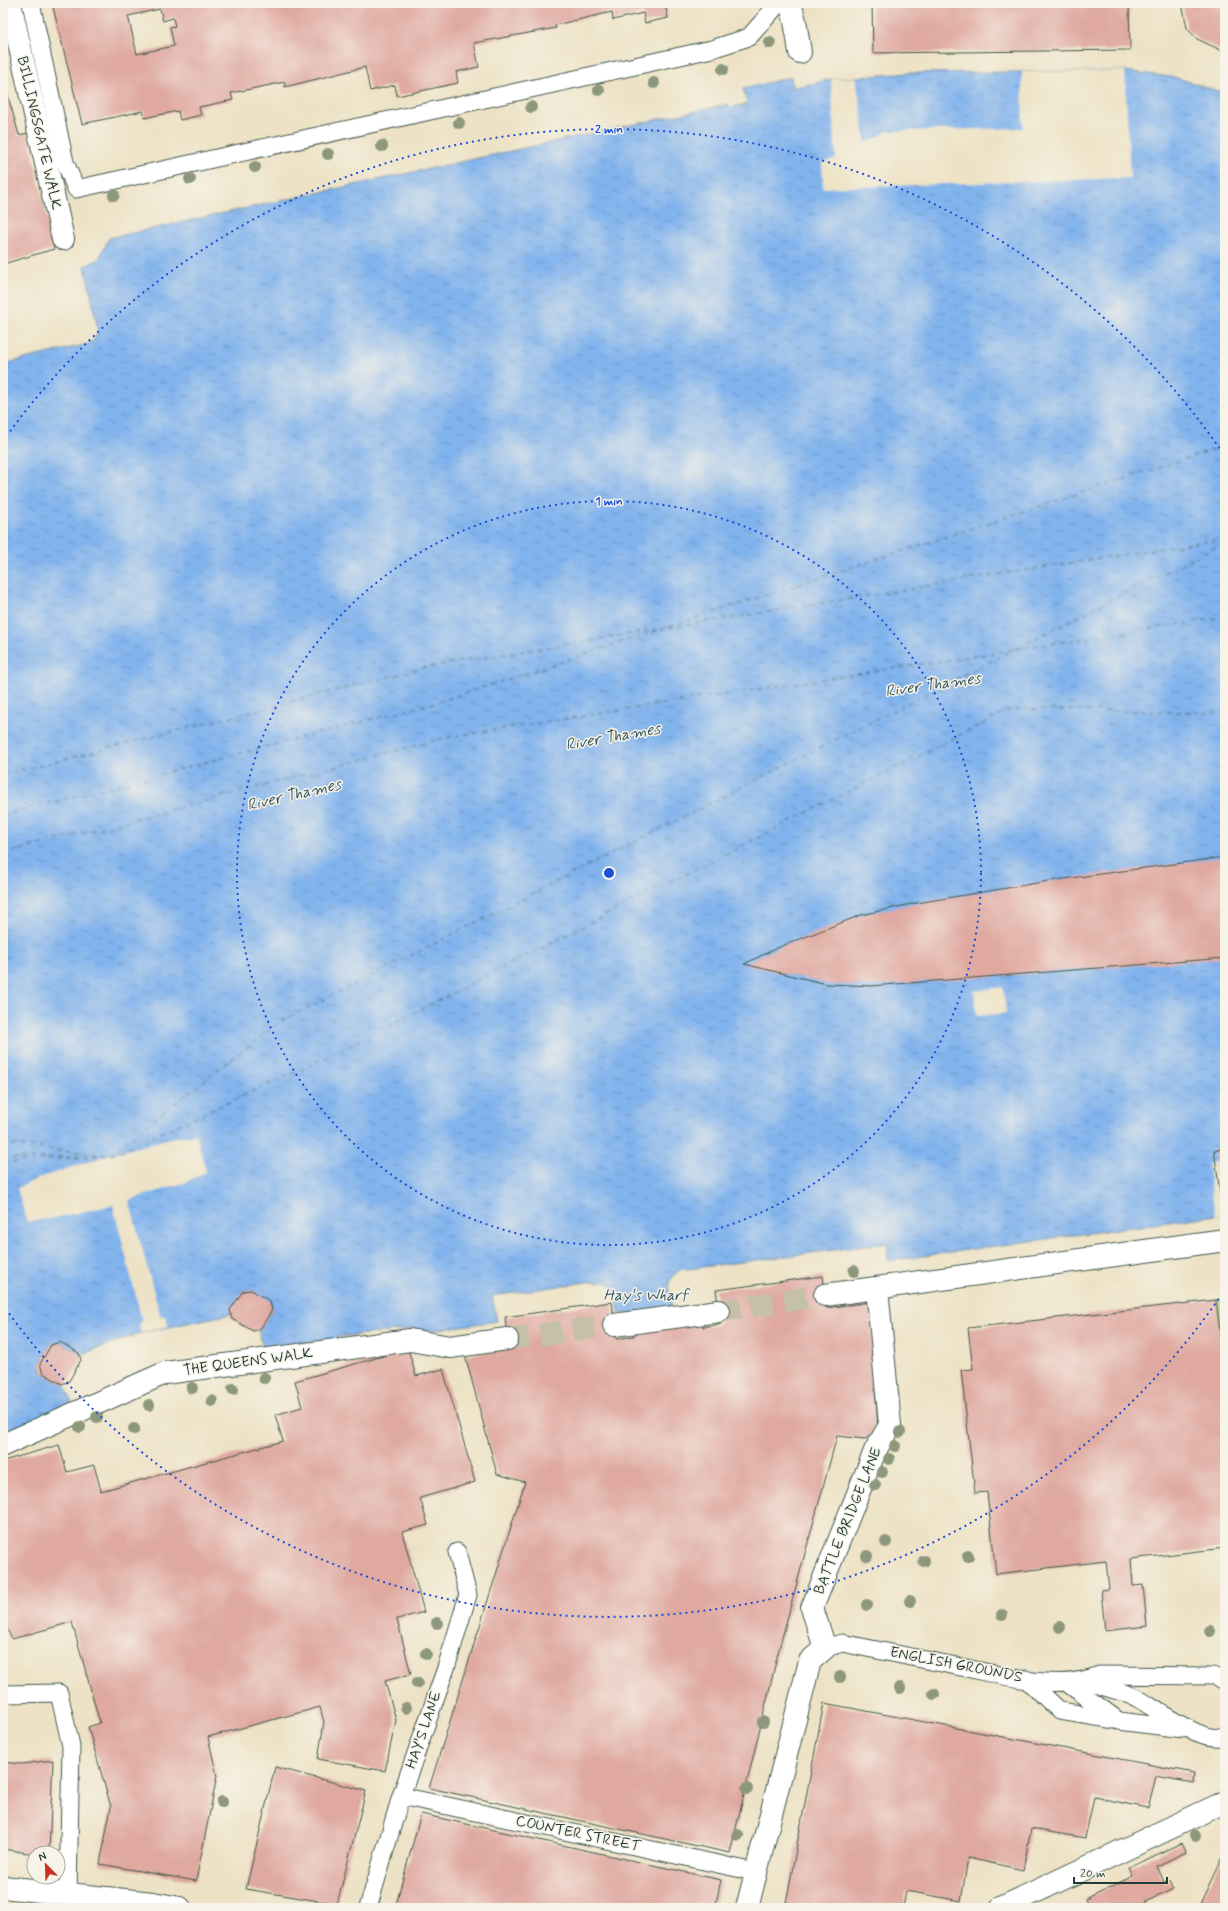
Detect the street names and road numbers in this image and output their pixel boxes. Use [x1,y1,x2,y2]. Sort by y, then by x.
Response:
street label: BILLINGSGATE WALK [12,54,66,212]
street label: THE QUEENS WALK [182,1343,314,1381]
street label: BATTLE BRIDGE LANE [809,1444,887,1597]
street label: ENGLISH GROUNDS [888,1642,1024,1688]
street label: HAY'S LANE [401,1688,447,1772]
street label: COUNTER STREET [514,1811,643,1857]

